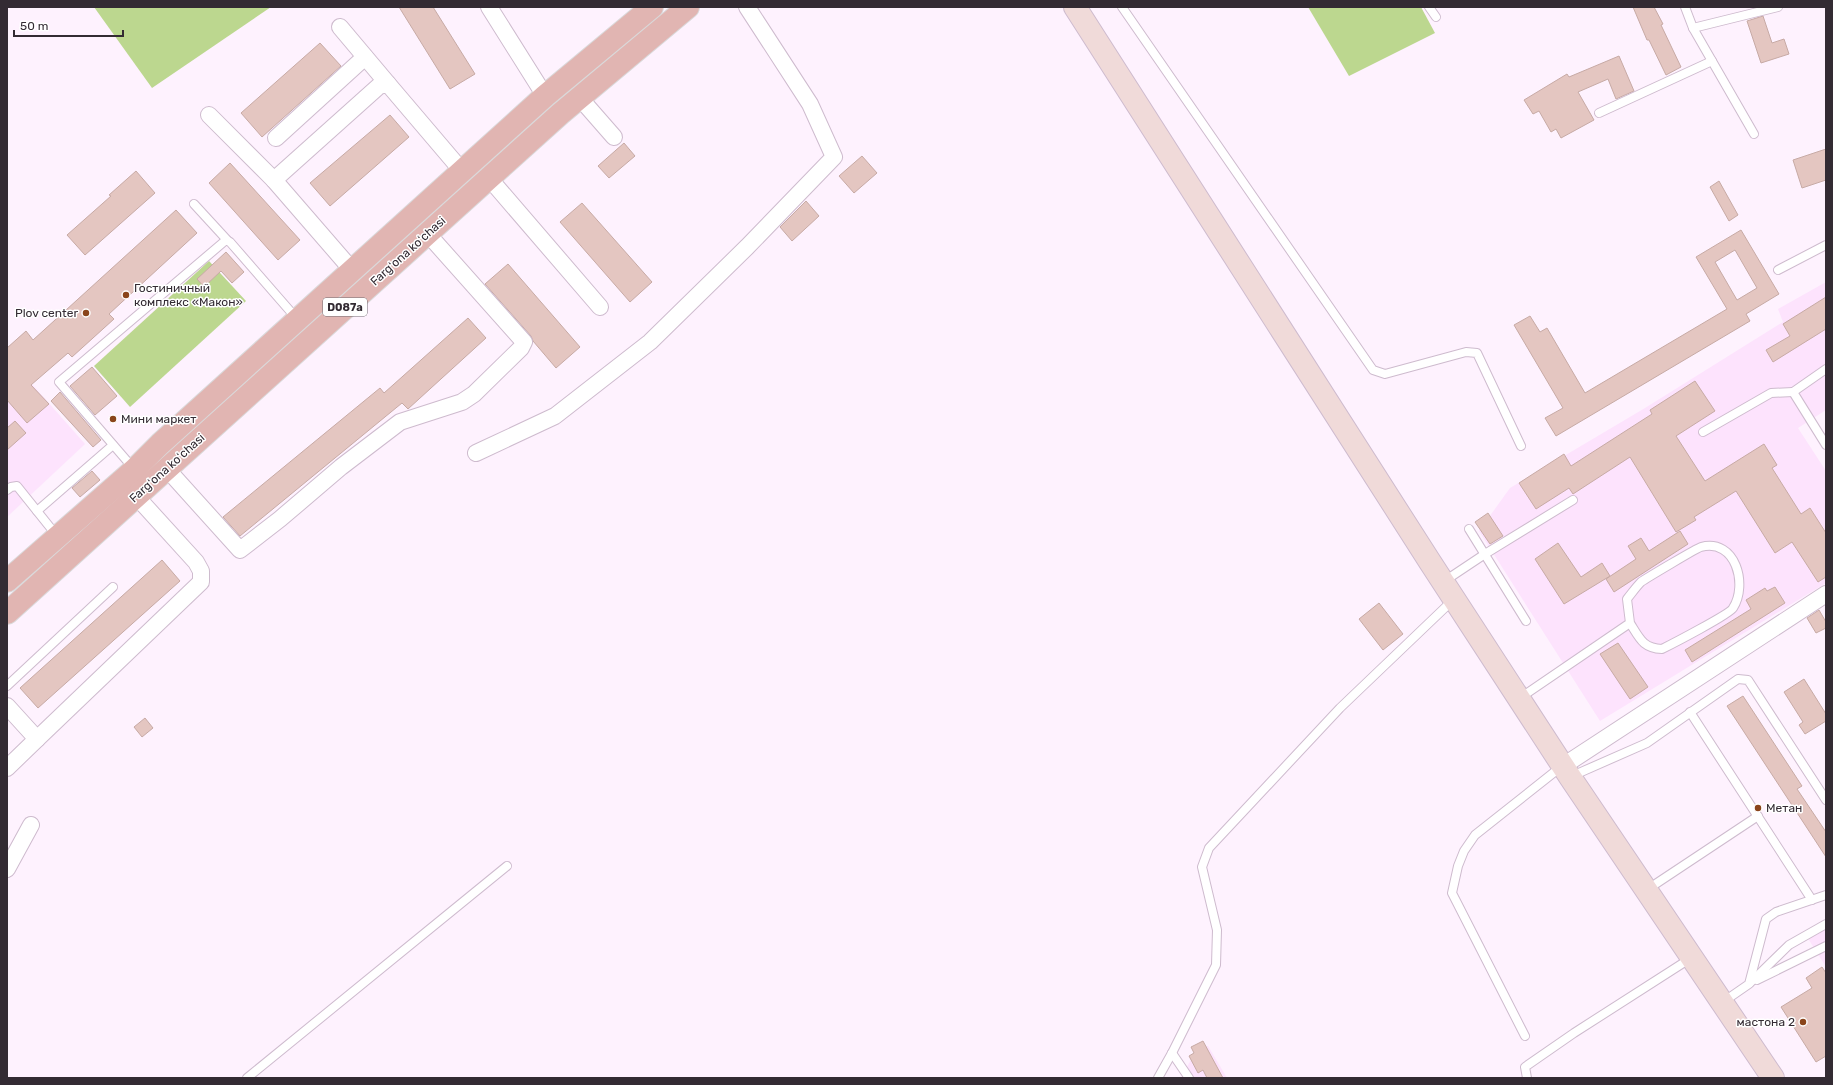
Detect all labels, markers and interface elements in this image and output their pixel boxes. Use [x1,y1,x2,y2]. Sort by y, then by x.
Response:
scale bar [14,12,123,38]
text: 50 m [20,19,48,33]
street label: Fargʻona koʻchasi [368,214,449,288]
place label: Гостиничный комплекс «Макон» [134,281,243,309]
marker: Гостиничный комплекс «Макон» [121,290,131,300]
road number: D087a [323,298,367,316]
place label: Plov center [15,306,78,320]
marker: Plov center [81,308,91,318]
place label: Мини маркет [121,412,196,426]
marker: Мини маркет [108,414,118,424]
street label: Fargʻona koʻchasi [127,431,208,505]
place label: Метан [1766,801,1802,815]
marker: Метан [1753,803,1763,813]
place label: мастона 2 [1737,1015,1795,1029]
marker: мастона 2 [1798,1017,1808,1027]

